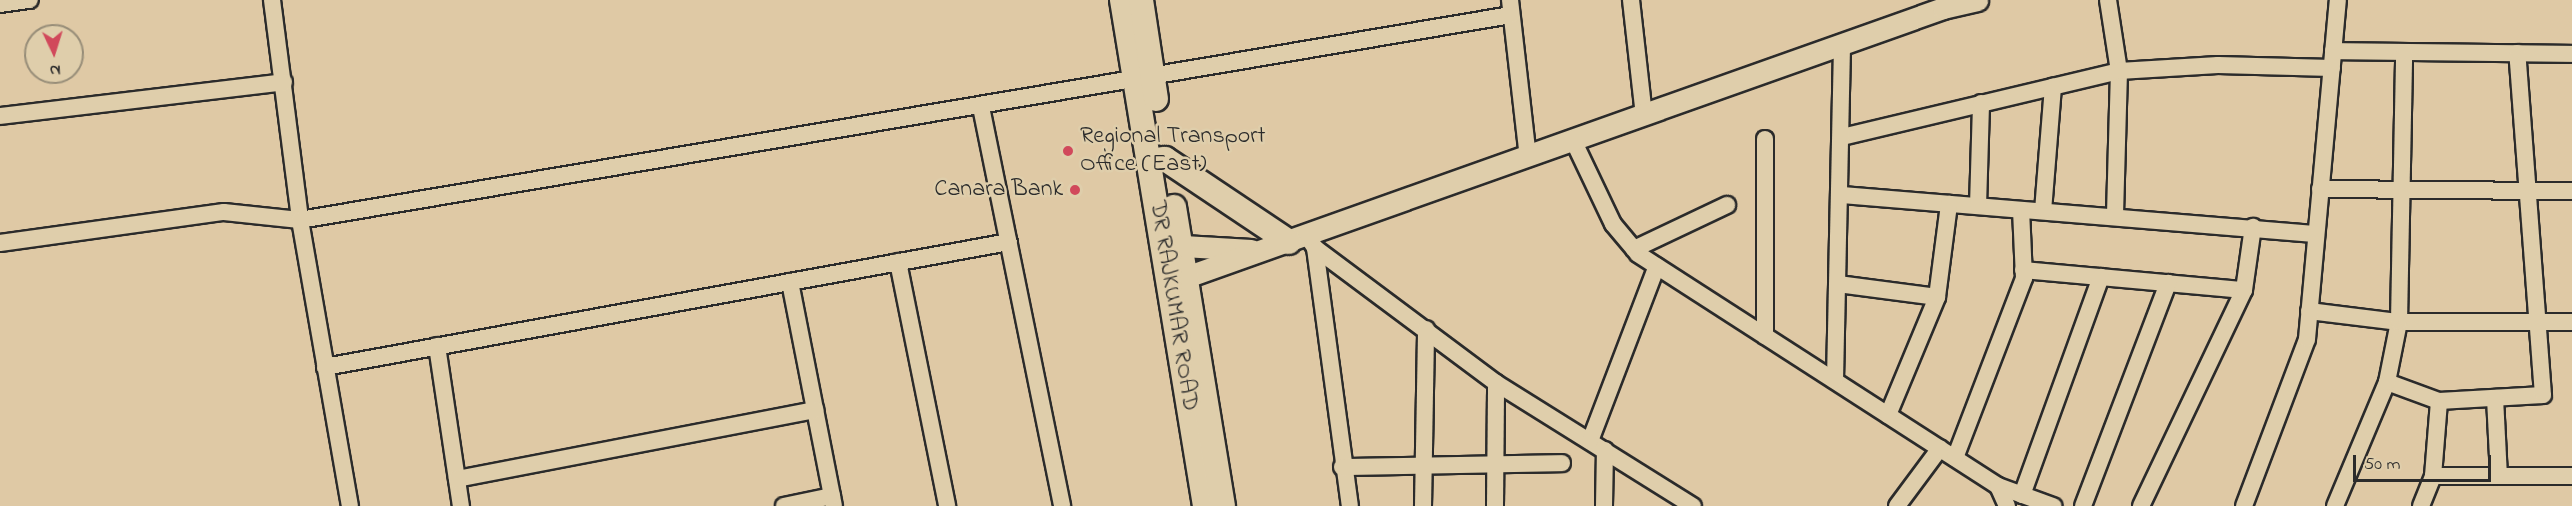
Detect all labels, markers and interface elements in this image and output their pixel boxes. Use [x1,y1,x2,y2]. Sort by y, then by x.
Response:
north arrow [24,24,84,84]
text: N [49,58,61,82]
place label: Regional Transport Office (East) [1080,123,1266,179]
marker: Regional Transport Office (East) [1061,144,1075,158]
place label: Canara Bank [934,176,1063,204]
marker: Canara Bank [1068,183,1082,197]
street label: DR RAJKUMAR ROAD [1142,199,1204,413]
scale bar [2356,443,2494,481]
text: 50 m [2364,452,2401,478]

